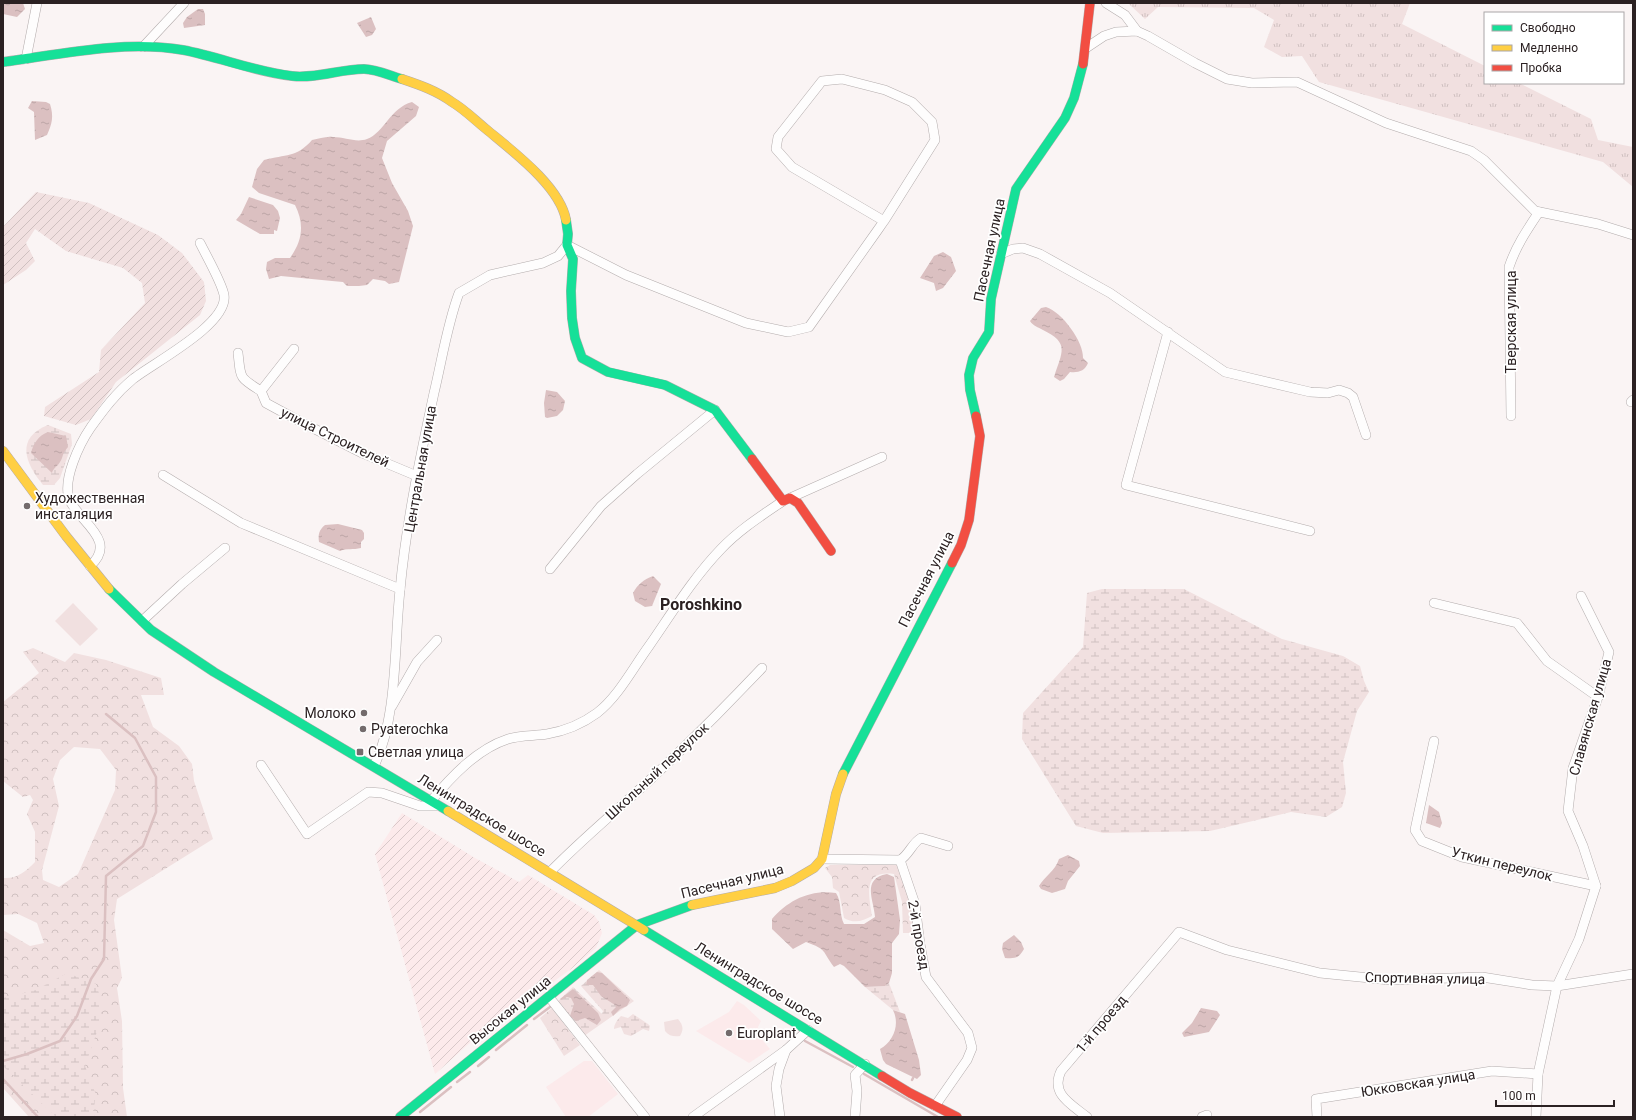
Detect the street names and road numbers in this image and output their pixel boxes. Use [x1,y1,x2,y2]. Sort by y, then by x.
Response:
street label: Пасечная улица [970,197,1008,303]
street label: Тверская улица [1503,270,1519,374]
street label: улица Строителей [278,404,392,470]
street label: Центральная улица [401,404,439,534]
street label: Пасечная улица [895,528,957,630]
street label: Славянская улица [1566,657,1614,777]
street label: Школьный переулок [602,719,712,823]
street label: Ленинградское шоссе [415,770,549,860]
street label: Уткин переулок [1450,844,1555,884]
street label: Пасечная улица [679,861,785,901]
street label: 2-й проезд [905,899,933,971]
street label: Ленинградское шоссе [692,938,826,1028]
street label: Спортивная улица [1365,969,1485,987]
street label: Высокая улица [466,972,554,1048]
street label: 1-й проезд [1072,992,1130,1056]
street label: Юкковская улица [1360,1066,1476,1100]

